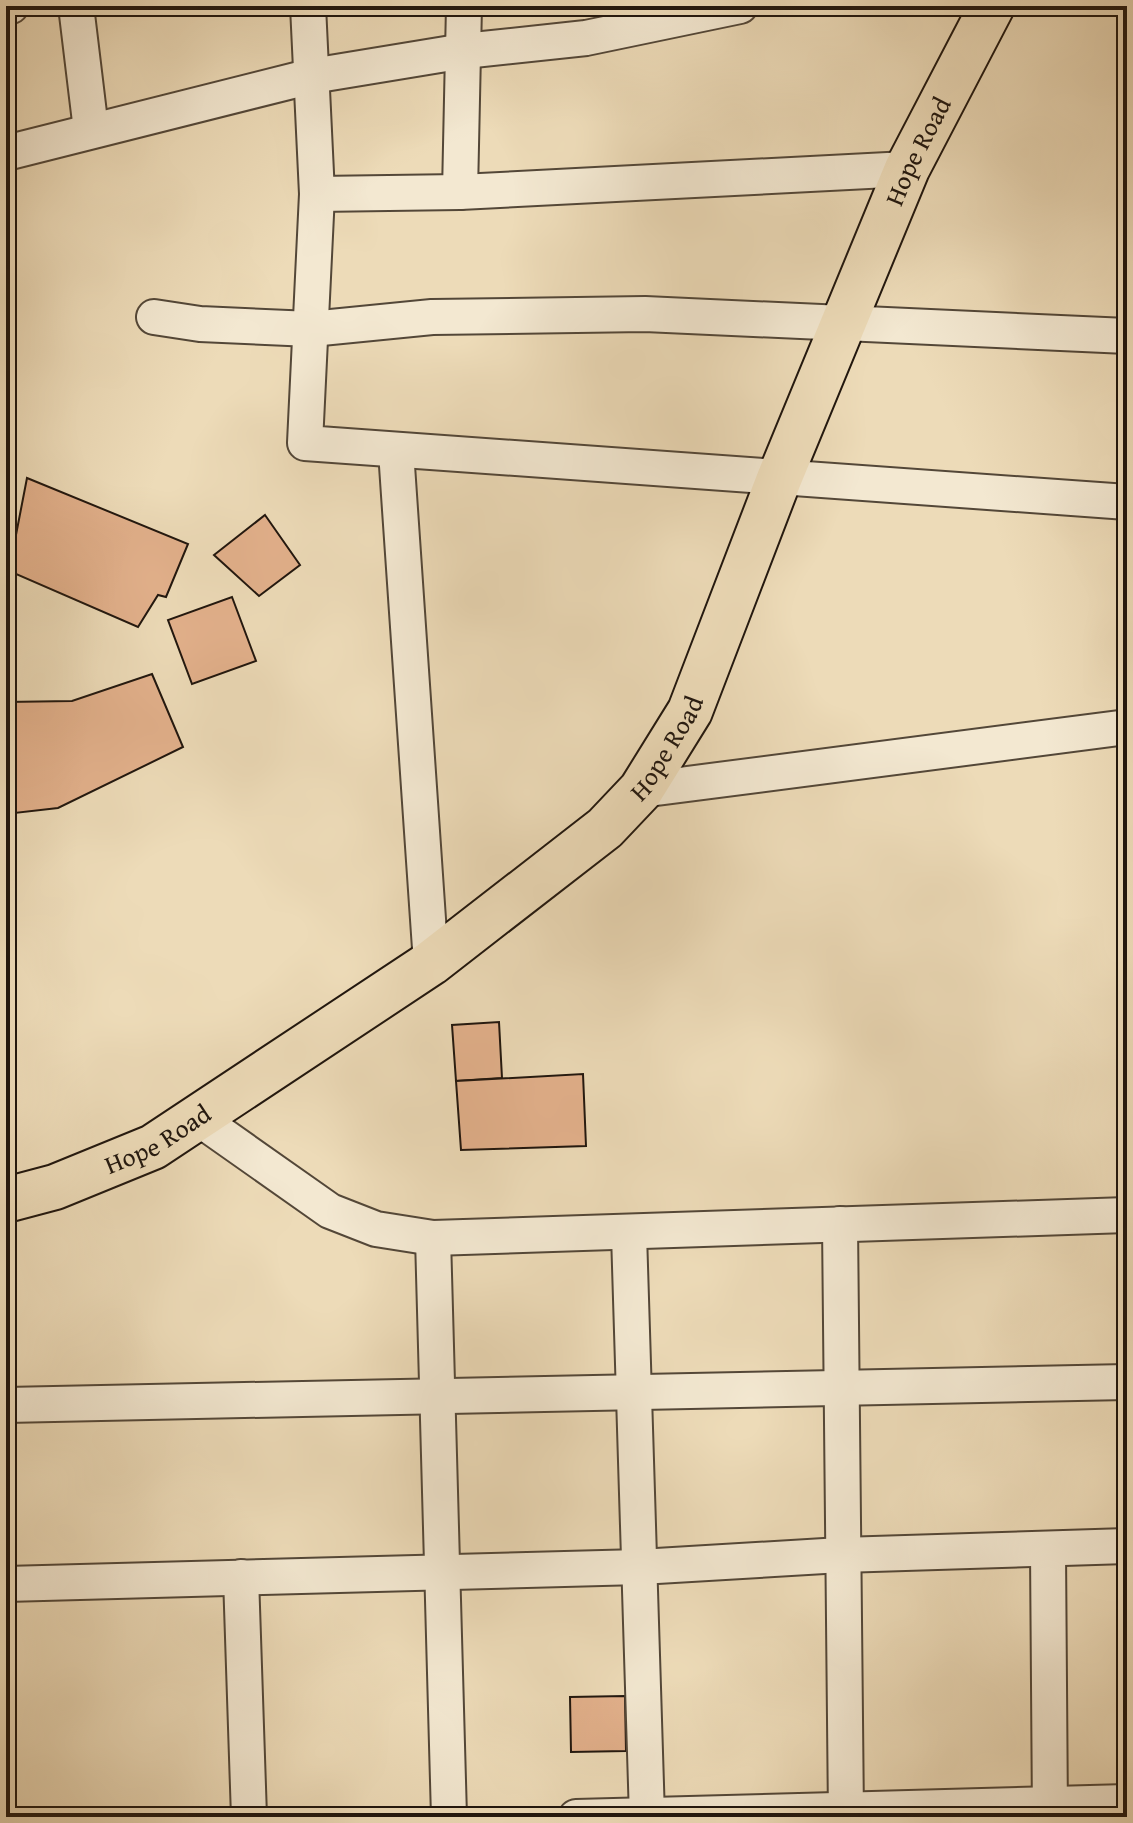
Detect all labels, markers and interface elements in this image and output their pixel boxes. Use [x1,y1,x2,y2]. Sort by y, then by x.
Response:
street label: Hope Road [874,89,960,211]
street label: Hope Road [620,690,713,810]
street label: Hope Road [98,1094,219,1184]

